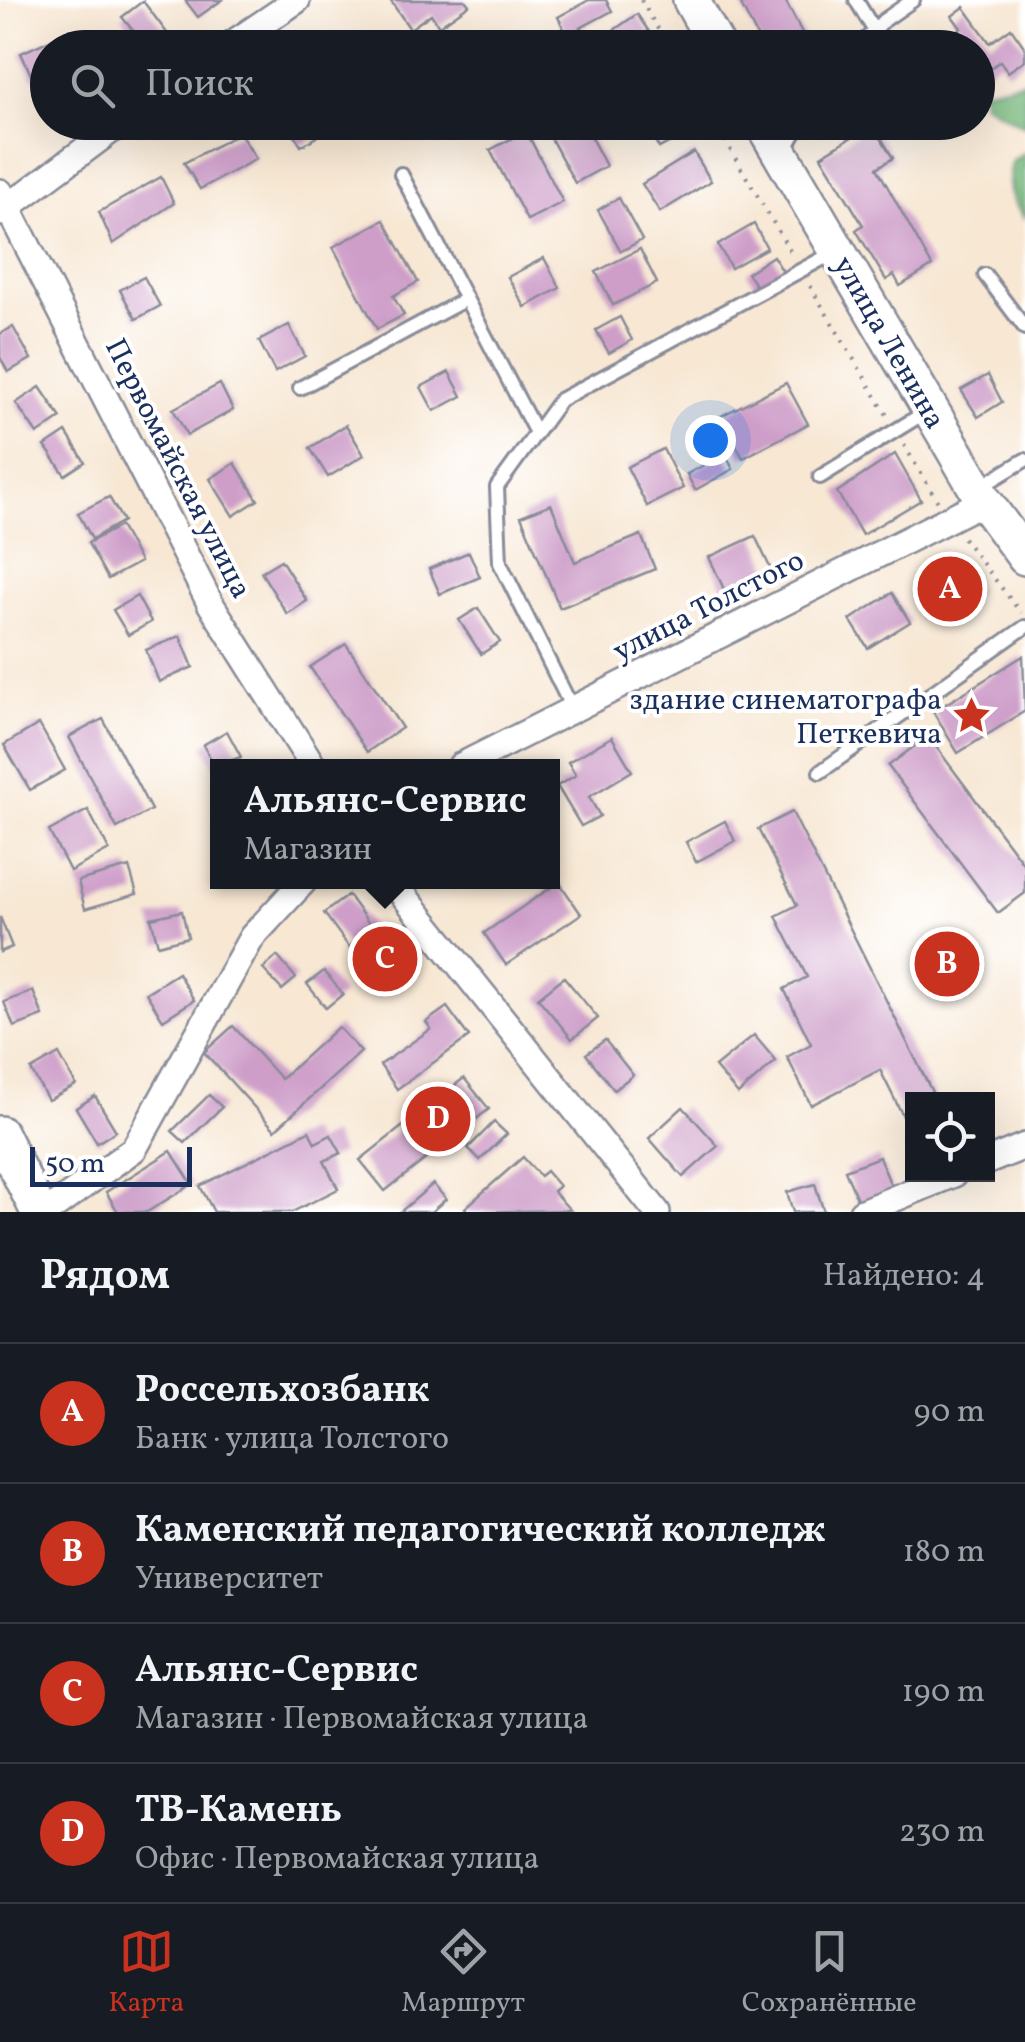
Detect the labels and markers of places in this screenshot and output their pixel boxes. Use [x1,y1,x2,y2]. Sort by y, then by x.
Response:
pin: A [918,552,982,626]
place label: здание синематографа Петкевича [630,680,942,756]
place icon: здание синематографа Петкевича [951,695,993,737]
pin: C [352,922,418,996]
pin: B [914,926,980,1002]
pin: D [406,1082,470,1156]

